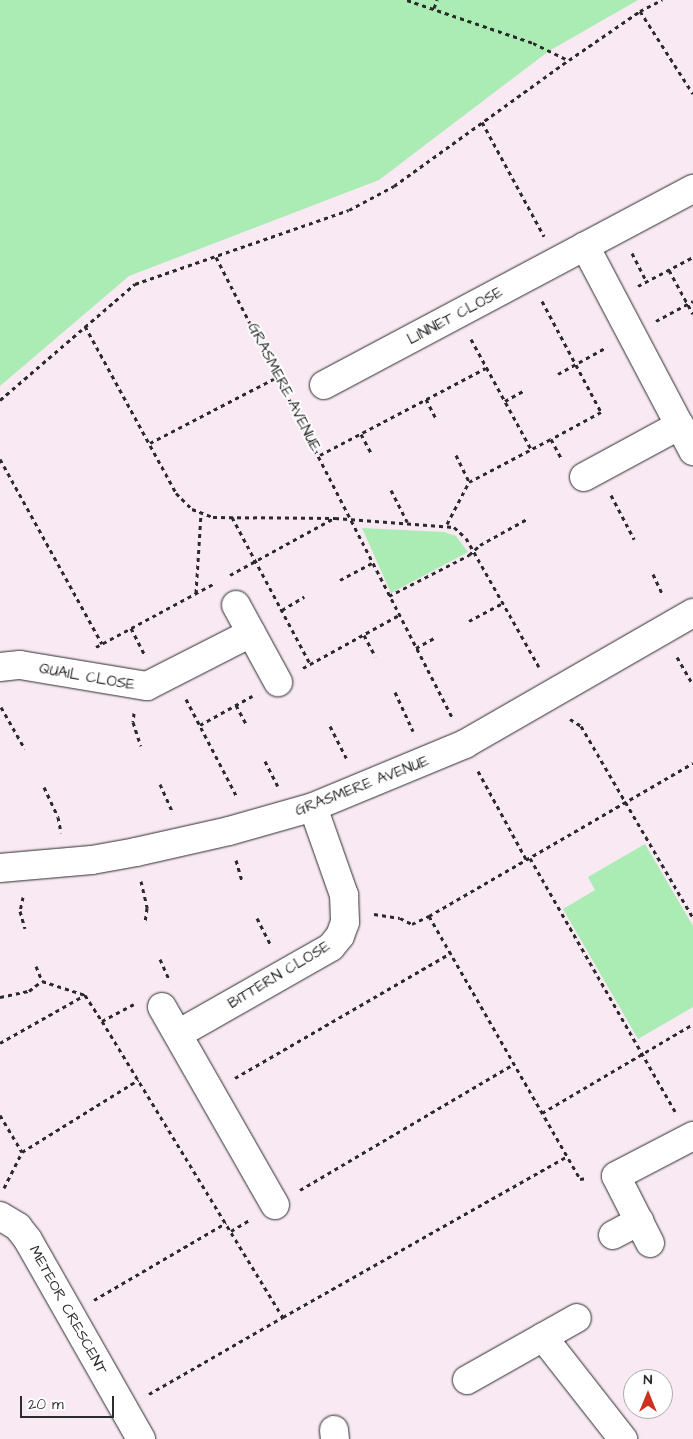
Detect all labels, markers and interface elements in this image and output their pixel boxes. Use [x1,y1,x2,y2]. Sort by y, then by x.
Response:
street label: LINNET CLOSE [404,283,506,349]
street label: GRASMERE AVENUE [244,320,324,454]
street label: QUAIL CLOSE [38,660,136,694]
street label: GRASMERE AVENUE [293,752,431,820]
street label: BITTERN CLOSE [225,937,333,1013]
street label: METEOR CRESCENT [25,1243,111,1377]
north arrow [623,1369,673,1419]
text: N [644,1370,652,1390]
scale bar [22,1386,116,1418]
text: 20 m [28,1394,64,1415]

